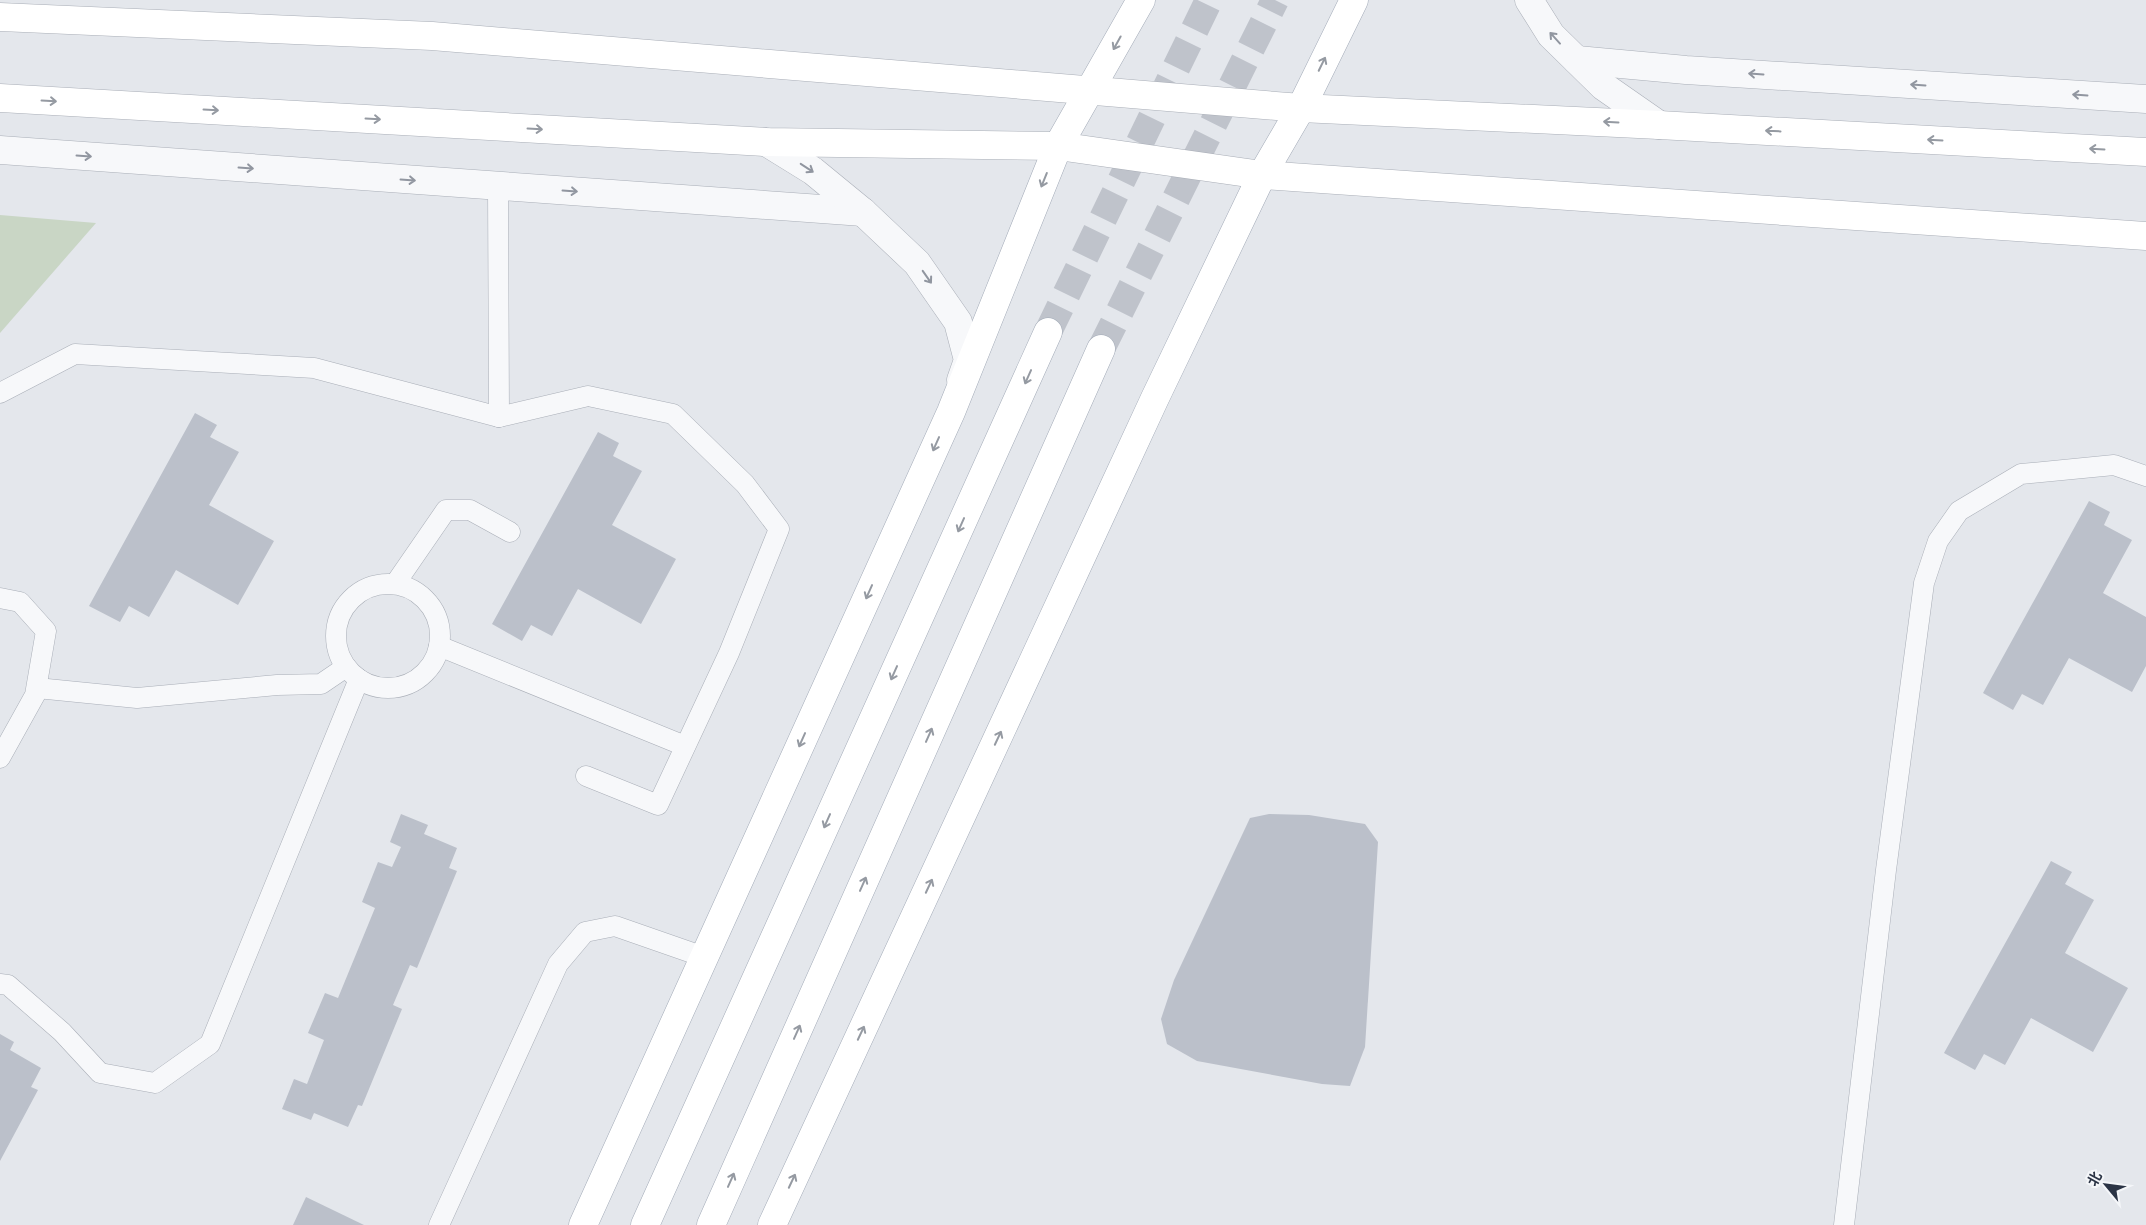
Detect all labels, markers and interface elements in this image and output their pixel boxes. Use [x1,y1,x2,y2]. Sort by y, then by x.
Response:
one-way arrow [1549,31,1561,44]
one-way arrow [1112,35,1122,50]
one-way arrow [1317,57,1327,72]
one-way arrow [1748,70,1764,79]
one-way arrow [1910,80,1926,89]
one-way arrow [2072,90,2088,99]
one-way arrow [40,96,56,105]
one-way arrow [203,106,219,115]
one-way arrow [365,115,381,124]
one-way arrow [1603,118,1619,127]
one-way arrow [527,124,543,133]
one-way arrow [1765,126,1781,135]
one-way arrow [1927,136,1943,145]
one-way arrow [2090,145,2106,154]
one-way arrow [75,151,91,160]
one-way arrow [237,163,253,172]
one-way arrow [800,163,814,173]
one-way arrow [1039,172,1048,187]
one-way arrow [399,175,415,184]
one-way arrow [561,186,577,195]
one-way arrow [922,270,932,284]
one-way arrow [1023,369,1032,384]
one-way arrow [931,436,941,451]
one-way arrow [956,517,966,532]
one-way arrow [864,584,873,599]
one-way arrow [889,665,899,680]
one-way arrow [925,728,935,743]
one-way arrow [993,731,1003,746]
one-way arrow [797,732,806,747]
one-way arrow [822,813,832,828]
one-way arrow [859,877,869,892]
one-way arrow [925,879,934,894]
one-way arrow [793,1025,803,1040]
one-way arrow [857,1026,866,1041]
north arrow [2081,1160,2131,1210]
text: 北 [2083,1168,2105,1189]
one-way arrow [727,1173,736,1188]
one-way arrow [788,1174,798,1189]

